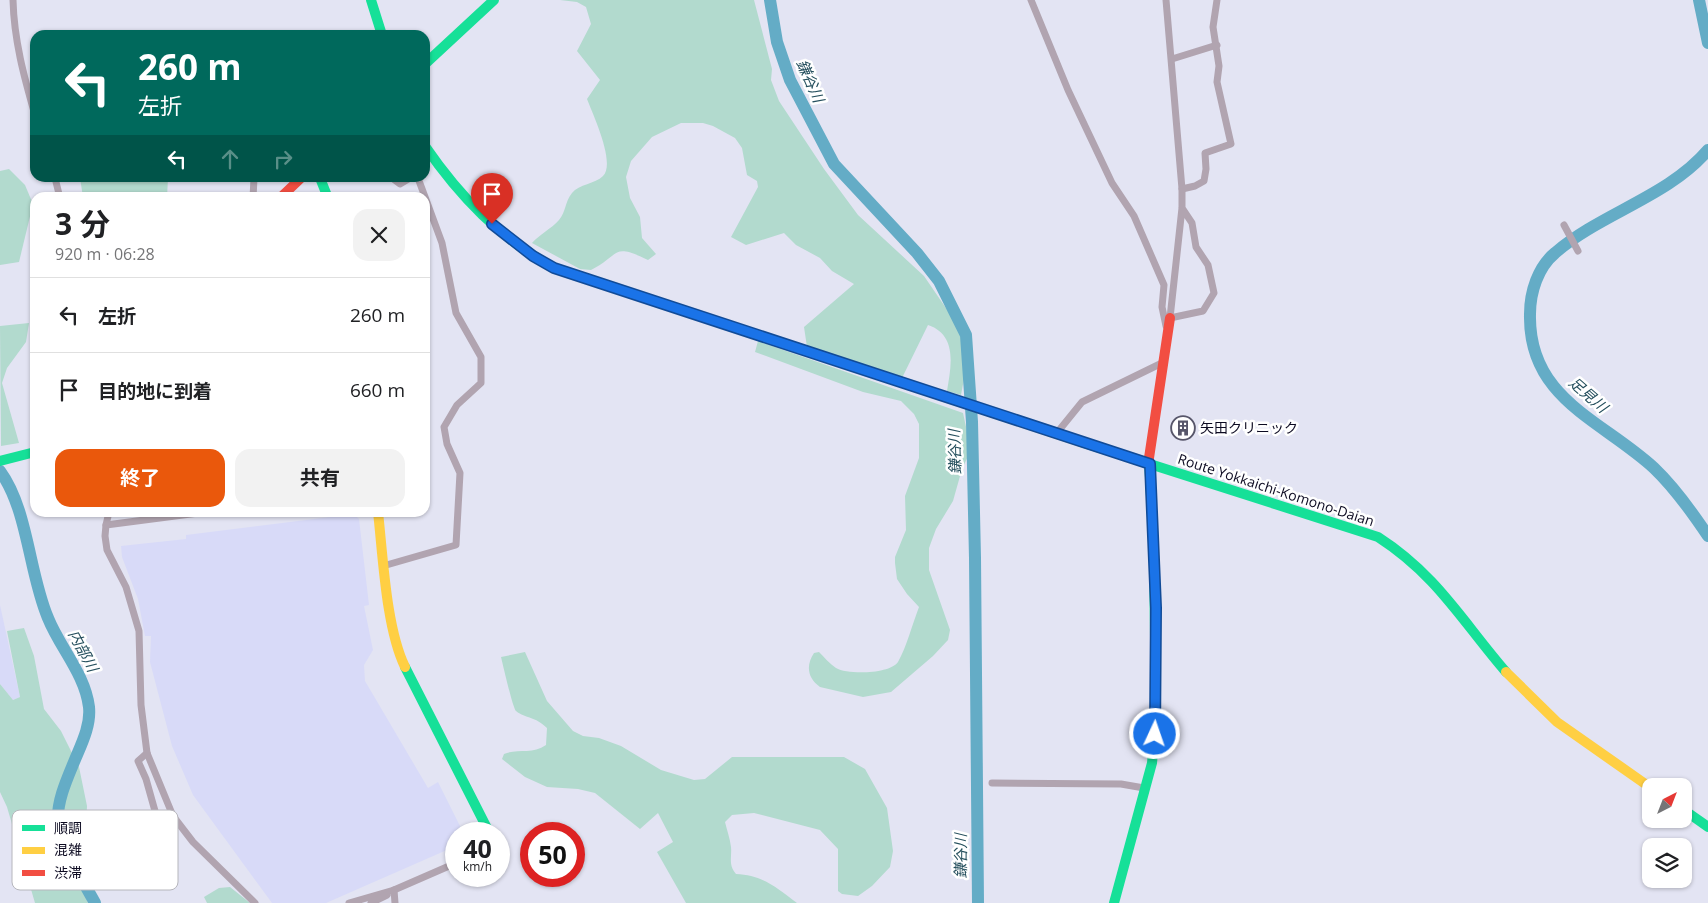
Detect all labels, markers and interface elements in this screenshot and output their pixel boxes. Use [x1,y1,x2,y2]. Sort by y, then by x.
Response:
text: 260 m [138,43,242,90]
icon: left [55,50,120,115]
water label: 鎌谷川 [793,56,830,107]
text: 左折 [138,90,182,120]
icon: left [163,145,191,173]
icon: ahead [216,145,244,173]
icon: right [269,145,297,173]
pin [471,173,513,224]
icon: arrive [478,180,506,208]
text: 3 分 [55,203,110,244]
button: close [353,209,405,261]
text: 920 m · 06:28 [55,243,155,265]
icon: left [55,301,83,329]
text: 260 m [350,302,405,328]
text: 左折 [98,303,136,329]
water label: 足見川 [1565,372,1614,418]
icon: arrive [55,376,83,404]
text: 660 m [350,377,405,403]
text: 目的地に到着 [98,378,212,404]
building icon: 矢田クリニック [1170,415,1196,441]
place label: 矢田クリニック [1200,418,1298,437]
water label: 鎌谷川 [943,427,965,475]
button: 終了 [55,449,225,507]
button: 共有 [235,449,405,507]
street label: Route Yokkaichi-Komono-Daian [1176,449,1377,530]
water label: 内部川 [64,626,104,677]
position arrow [1128,707,1180,759]
north arrow [1642,778,1692,828]
map controls [1642,778,1692,888]
legend [12,810,178,890]
text: 順調 [54,818,82,837]
speed limit sign: 50 [520,822,585,887]
text: 40 [463,831,492,865]
water label: 鎌谷川 [950,832,970,879]
button: layers [1642,838,1692,888]
text: 混雑 [54,840,82,859]
text: km/h [463,858,492,875]
text: 渋滞 [54,863,82,882]

